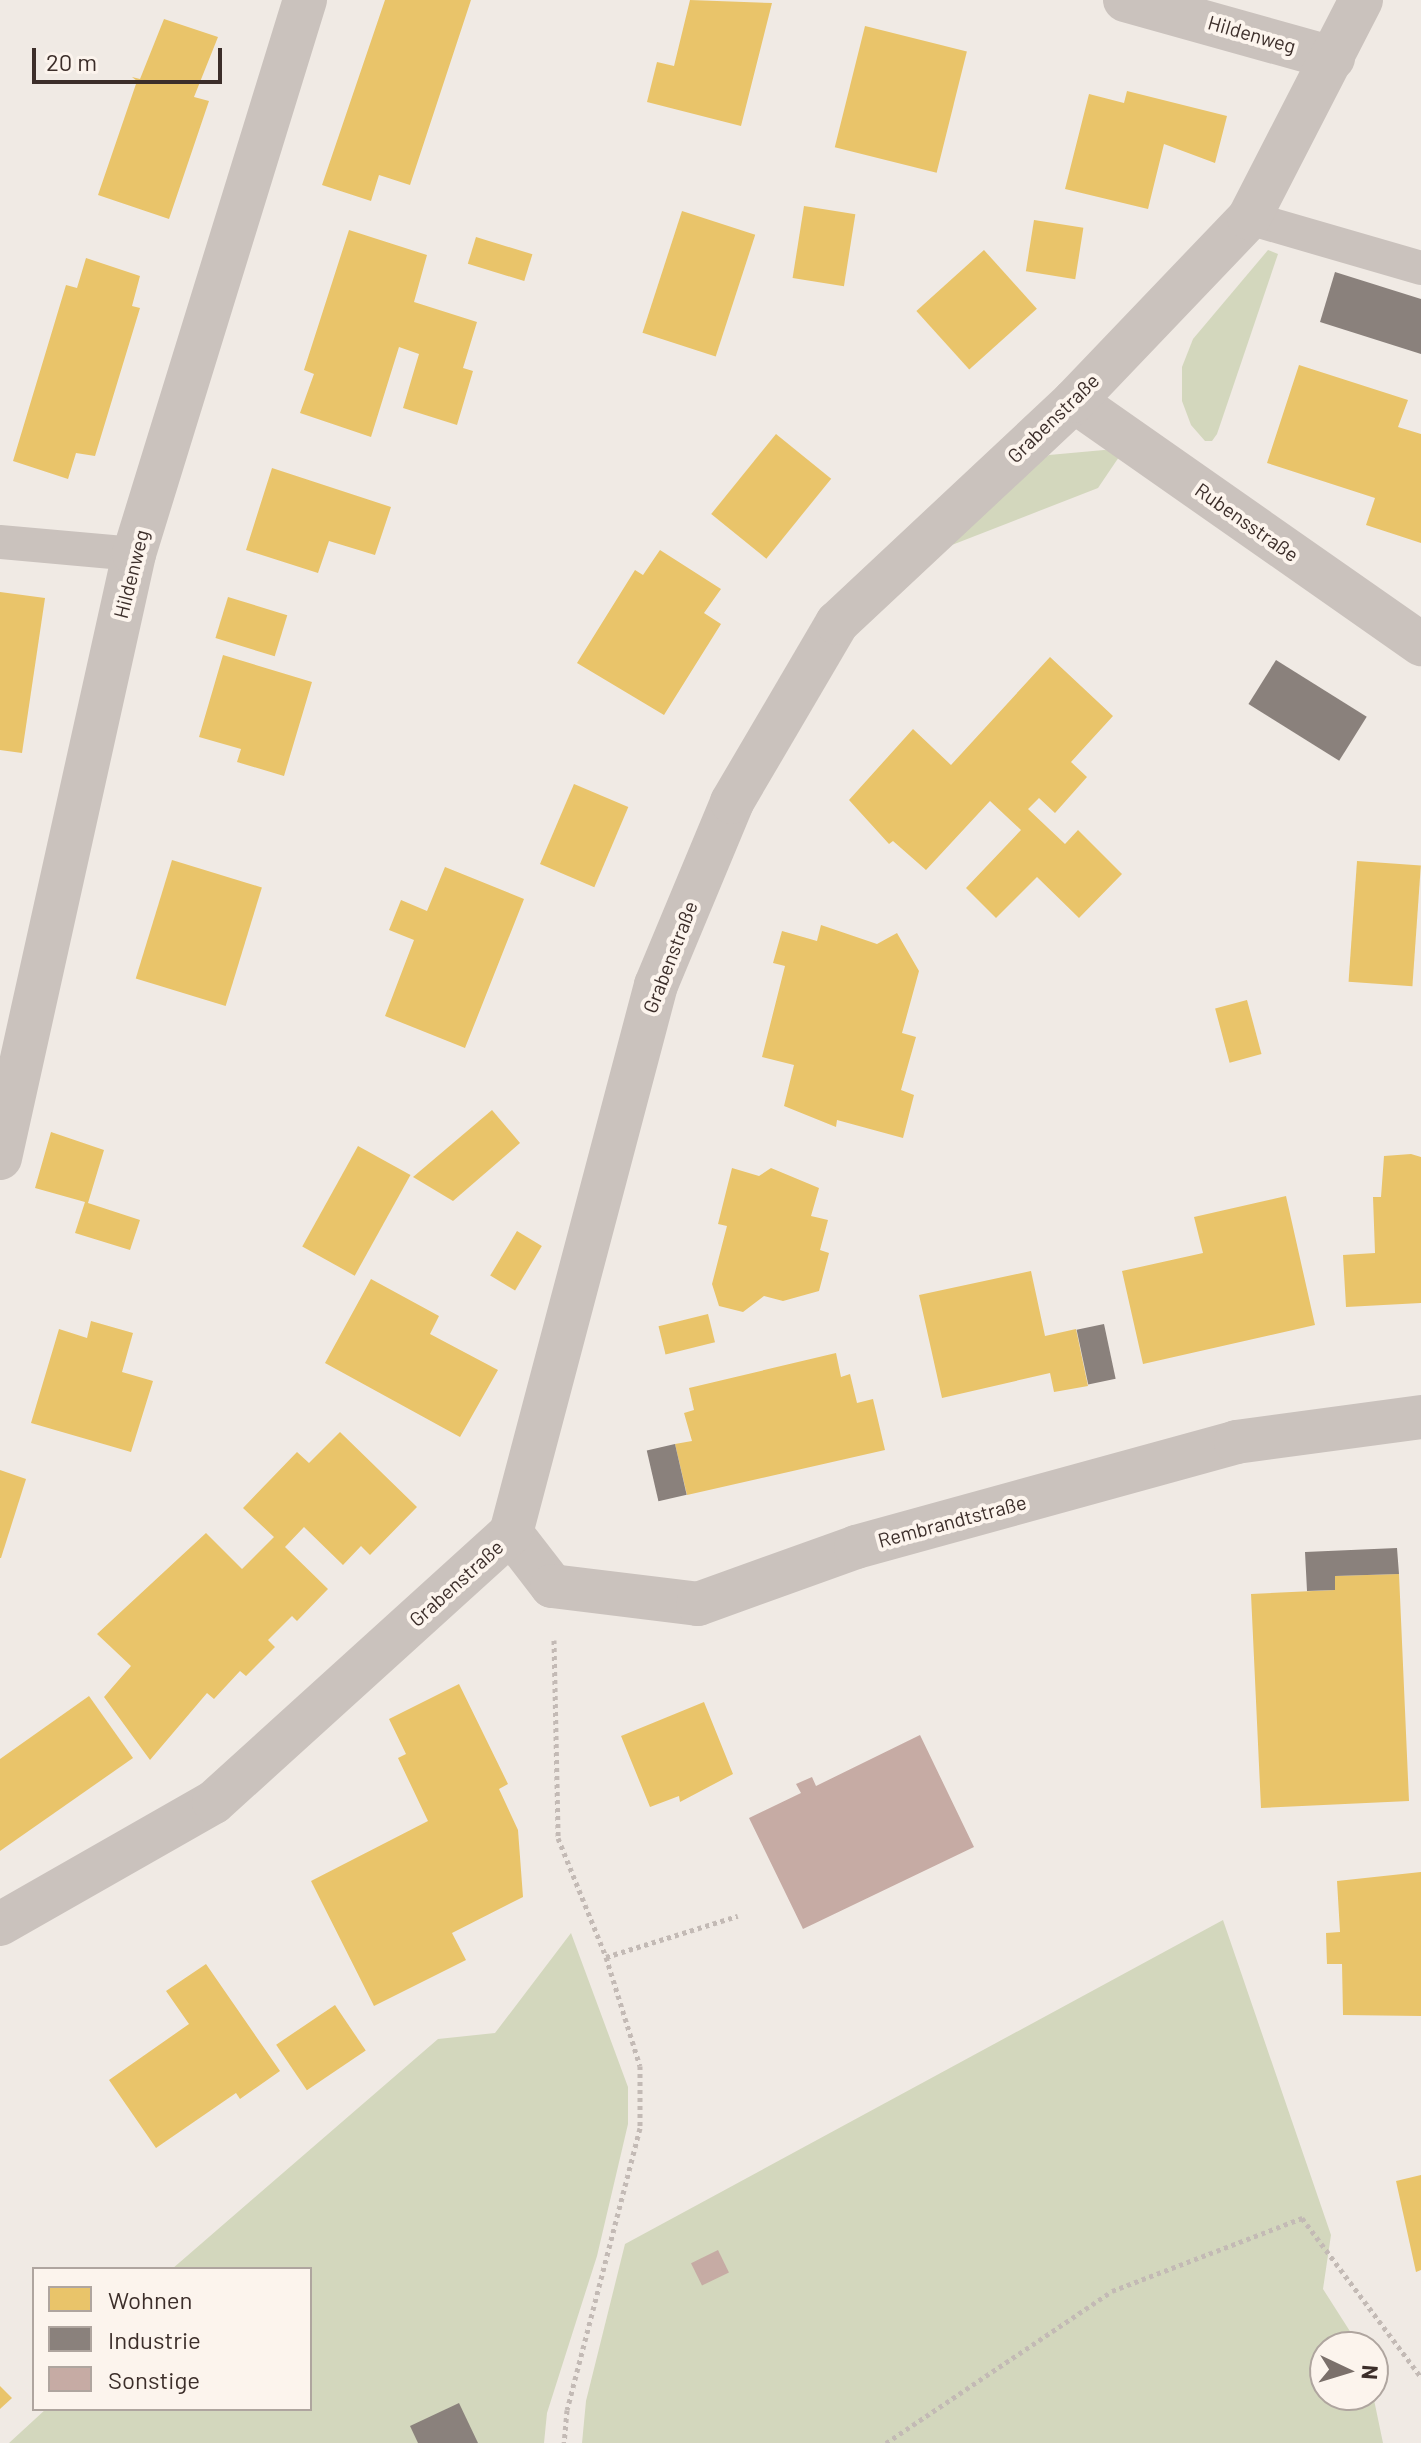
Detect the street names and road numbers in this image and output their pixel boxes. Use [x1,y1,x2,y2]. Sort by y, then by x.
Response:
street label: Hildenweg [1205,10,1299,58]
street label: Grabenstraße [1002,368,1104,468]
street label: Rubensstraße [1191,478,1303,566]
street label: Hildenweg [108,527,154,621]
street label: Grabenstraße [638,898,702,1016]
street label: Rembrandtstraße [875,1490,1029,1552]
street label: Grabenstraße [404,1535,508,1631]

